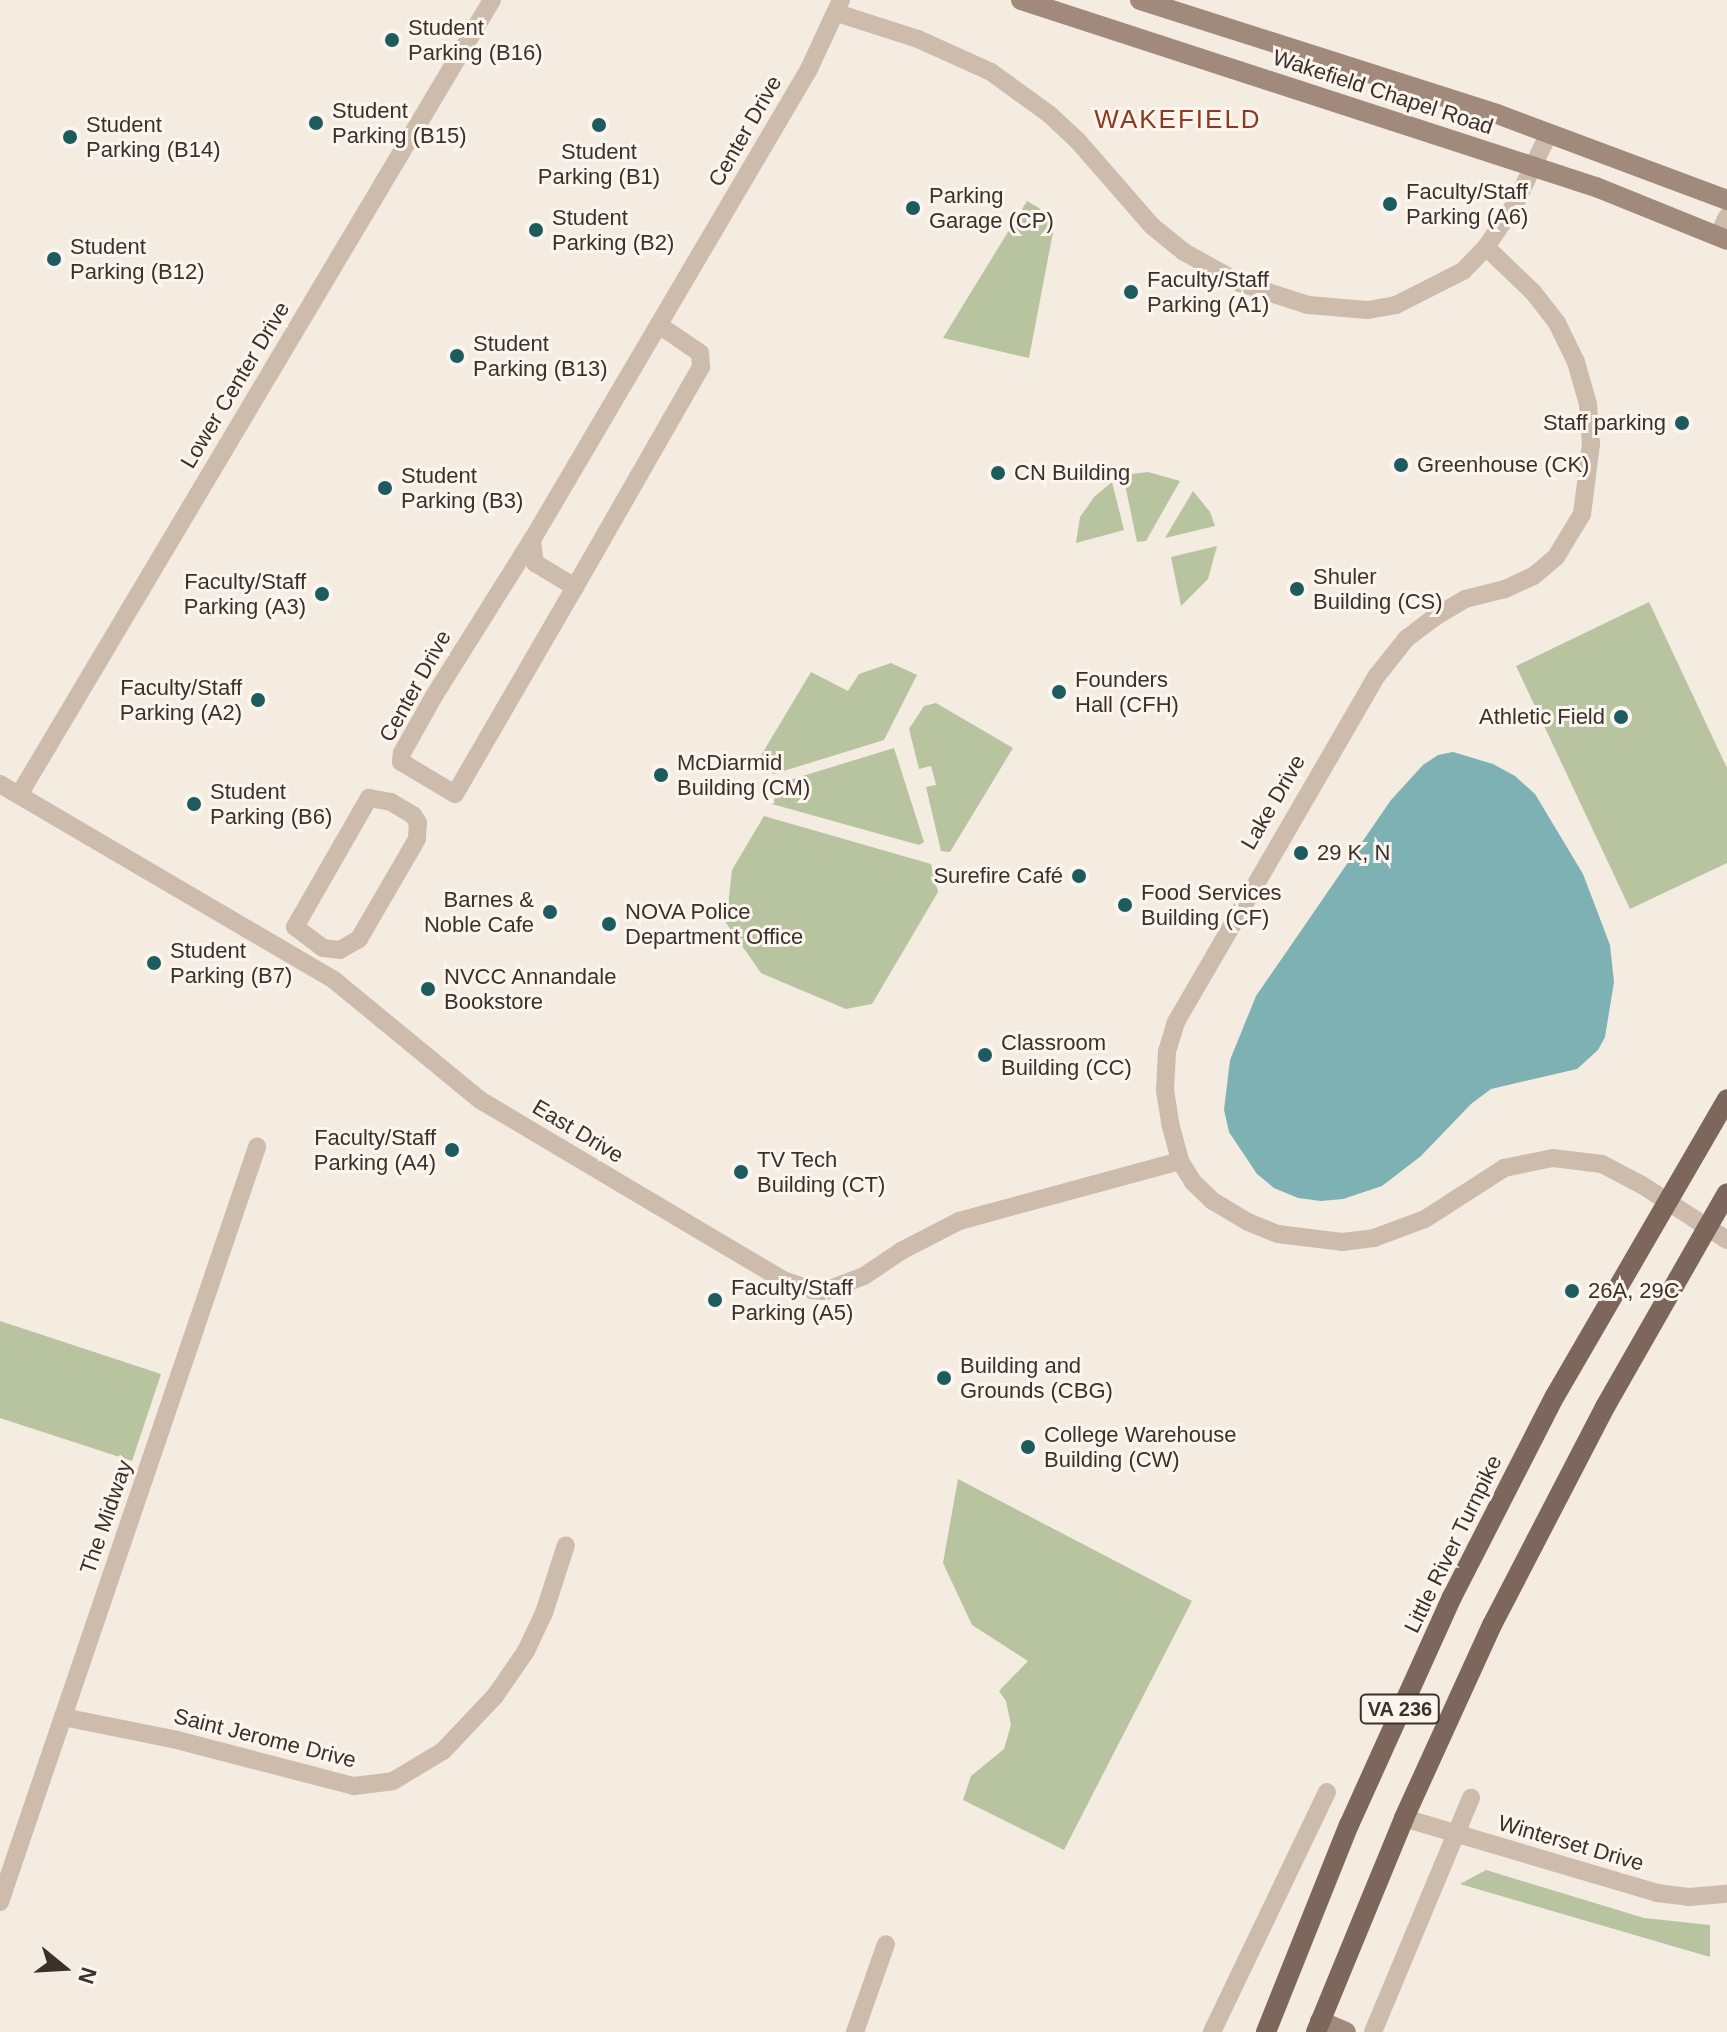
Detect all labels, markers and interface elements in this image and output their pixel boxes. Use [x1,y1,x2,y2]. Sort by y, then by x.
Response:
place label: Student Parking (B16) [408,14,543,66]
marker: Student Parking (B16) [383,31,401,49]
street label: Wakefield Chapel Road [1269,44,1497,140]
street label: Center Drive [703,71,787,191]
place label: Student Parking (B15) [332,97,467,148]
district label: WAKEFIELD [1094,104,1262,136]
place label: Student Parking (B14) [86,111,221,162]
marker: Student Parking (B15) [307,114,325,132]
marker: Student Parking (B1) [590,116,608,134]
marker: Student Parking (B14) [61,128,79,146]
place label: Student Parking (B1) [538,138,660,190]
place label: Faculty/Staff Parking (A6) [1406,178,1528,230]
place label: Parking Garage (CP) [929,182,1054,234]
marker: Faculty/Staff Parking (A6) [1381,195,1399,213]
marker: Parking Garage (CP) [904,199,922,217]
place label: Student Parking (B2) [552,204,674,256]
marker: Student Parking (B2) [527,221,545,239]
place label: Student Parking (B12) [70,233,205,284]
marker: Student Parking (B12) [45,250,63,268]
place label: Faculty/Staff Parking (A1) [1147,266,1269,318]
marker: Faculty/Staff Parking (A1) [1122,283,1140,301]
street label: Lower Center Drive [175,297,295,473]
place label: Student Parking (B13) [473,330,608,382]
marker: Student Parking (B13) [448,347,466,365]
place label: Staff parking [1543,410,1666,436]
marker: Staff parking [1673,414,1691,432]
place label: Greenhouse (CK) [1417,452,1589,478]
marker: Greenhouse (CK) [1392,456,1410,474]
place label: CN Building [1014,460,1130,486]
place label: Student Parking (B3) [401,462,523,514]
marker: CN Building [989,464,1007,482]
marker: Student Parking (B3) [376,479,394,497]
place label: Shuler Building (CS) [1313,563,1443,614]
place label: Faculty/Staff Parking (A3) [184,568,306,620]
marker: Shuler Building (CS) [1288,580,1306,598]
marker: Faculty/Staff Parking (A3) [313,585,331,603]
street label: Center Drive [374,626,456,746]
place label: Founders Hall (CFH) [1075,666,1179,718]
place label: Faculty/Staff Parking (A2) [120,674,242,726]
marker: Founders Hall (CFH) [1050,683,1068,701]
marker: Faculty/Staff Parking (A2) [249,691,267,709]
place label: Athletic Field [1479,704,1605,730]
marker: Athletic Field [1612,708,1630,726]
place label: McDiarmid Building (CM) [677,749,810,800]
street label: Lake Drive [1235,750,1311,854]
marker: McDiarmid Building (CM) [652,766,670,784]
place label: Student Parking (B6) [210,778,332,830]
marker: Student Parking (B6) [185,795,203,813]
place label: 29 K, N [1317,840,1390,866]
marker: 29 K, N [1292,844,1310,862]
place label: Surefire Café [933,863,1063,889]
marker: Surefire Café [1070,867,1088,885]
place label: Food Services Building (CF) [1141,879,1282,930]
place label: Barnes & Noble Cafe [424,886,534,938]
marker: Food Services Building (CF) [1116,896,1134,914]
place label: NOVA Police Department Office [625,898,803,950]
marker: Barnes & Noble Cafe [541,903,559,921]
marker: NOVA Police Department Office [600,915,618,933]
place label: Student Parking (B7) [170,937,292,988]
marker: Student Parking (B7) [145,954,163,972]
place label: NVCC Annandale Bookstore [444,963,618,1014]
marker: NVCC Annandale Bookstore [419,980,437,998]
place label: Classroom Building (CC) [1001,1029,1132,1080]
marker: Classroom Building (CC) [976,1046,994,1064]
street label: East Drive [528,1094,628,1168]
place label: Faculty/Staff Parking (A4) [314,1124,436,1176]
marker: Faculty/Staff Parking (A4) [443,1141,461,1159]
place label: TV Tech Building (CT) [757,1146,885,1198]
marker: TV Tech Building (CT) [732,1163,750,1181]
place label: Faculty/Staff Parking (A5) [731,1274,853,1326]
place label: 26A, 29C [1588,1278,1680,1304]
marker: 26A, 29C [1563,1282,1581,1300]
marker: Faculty/Staff Parking (A5) [706,1291,724,1309]
place label: Building and Grounds (CBG) [960,1352,1113,1404]
marker: Building and Grounds (CBG) [935,1369,953,1387]
place label: College Warehouse Building (CW) [1044,1421,1236,1472]
marker: College Warehouse Building (CW) [1019,1438,1037,1456]
street label: Little River Turnpike [1398,1451,1508,1637]
street label: The Midway [74,1457,138,1577]
road number: VA 236 [1358,1693,1442,1725]
street label: Saint Jerome Drive [171,1703,359,1773]
street label: Winterset Drive [1495,1810,1647,1876]
north arrow [24,1928,104,2008]
text: N [73,1964,102,1987]

